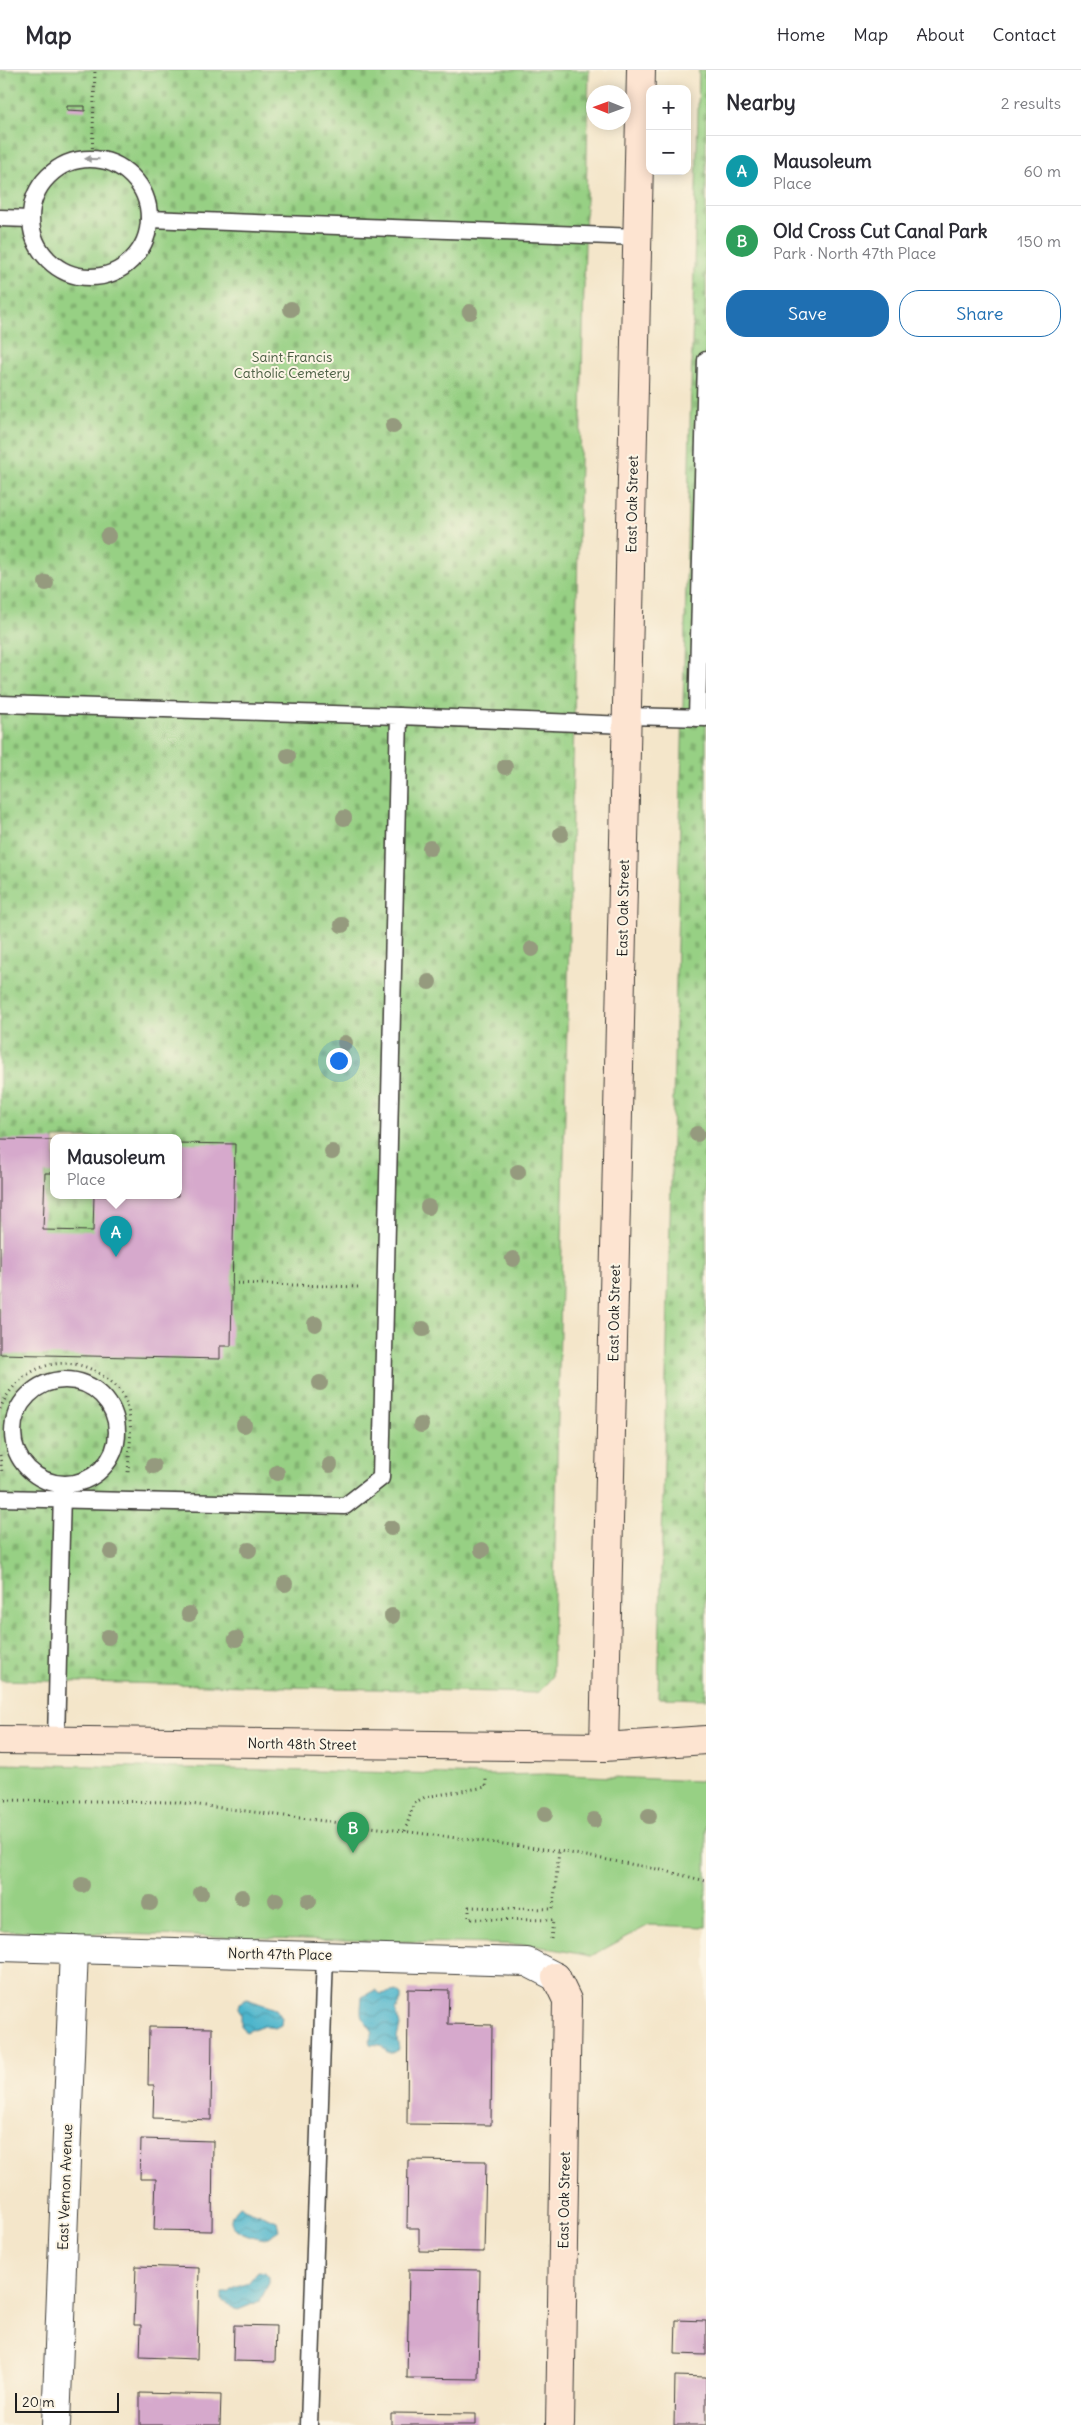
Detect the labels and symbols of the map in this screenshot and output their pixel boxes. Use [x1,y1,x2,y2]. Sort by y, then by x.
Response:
north arrow [586,85,631,130]
one-way arrow [84,155,100,163]
park label: Saint Francis Catholic Cemetery [234,348,350,382]
street label: East Oak Street [622,455,642,553]
street label: East Oak Street [613,859,633,957]
your location [326,1048,352,1074]
pin: A [100,1216,132,1257]
street label: East Oak Street [604,1264,624,1362]
street label: North 48th Street [247,1734,357,1754]
pin: B [337,1812,369,1853]
street label: North 47th Place [228,1944,332,1964]
street label: East Vernon Avenue [54,2124,76,2250]
street label: East Oak Street [554,2151,574,2249]
scale bar [15,2390,119,2413]

